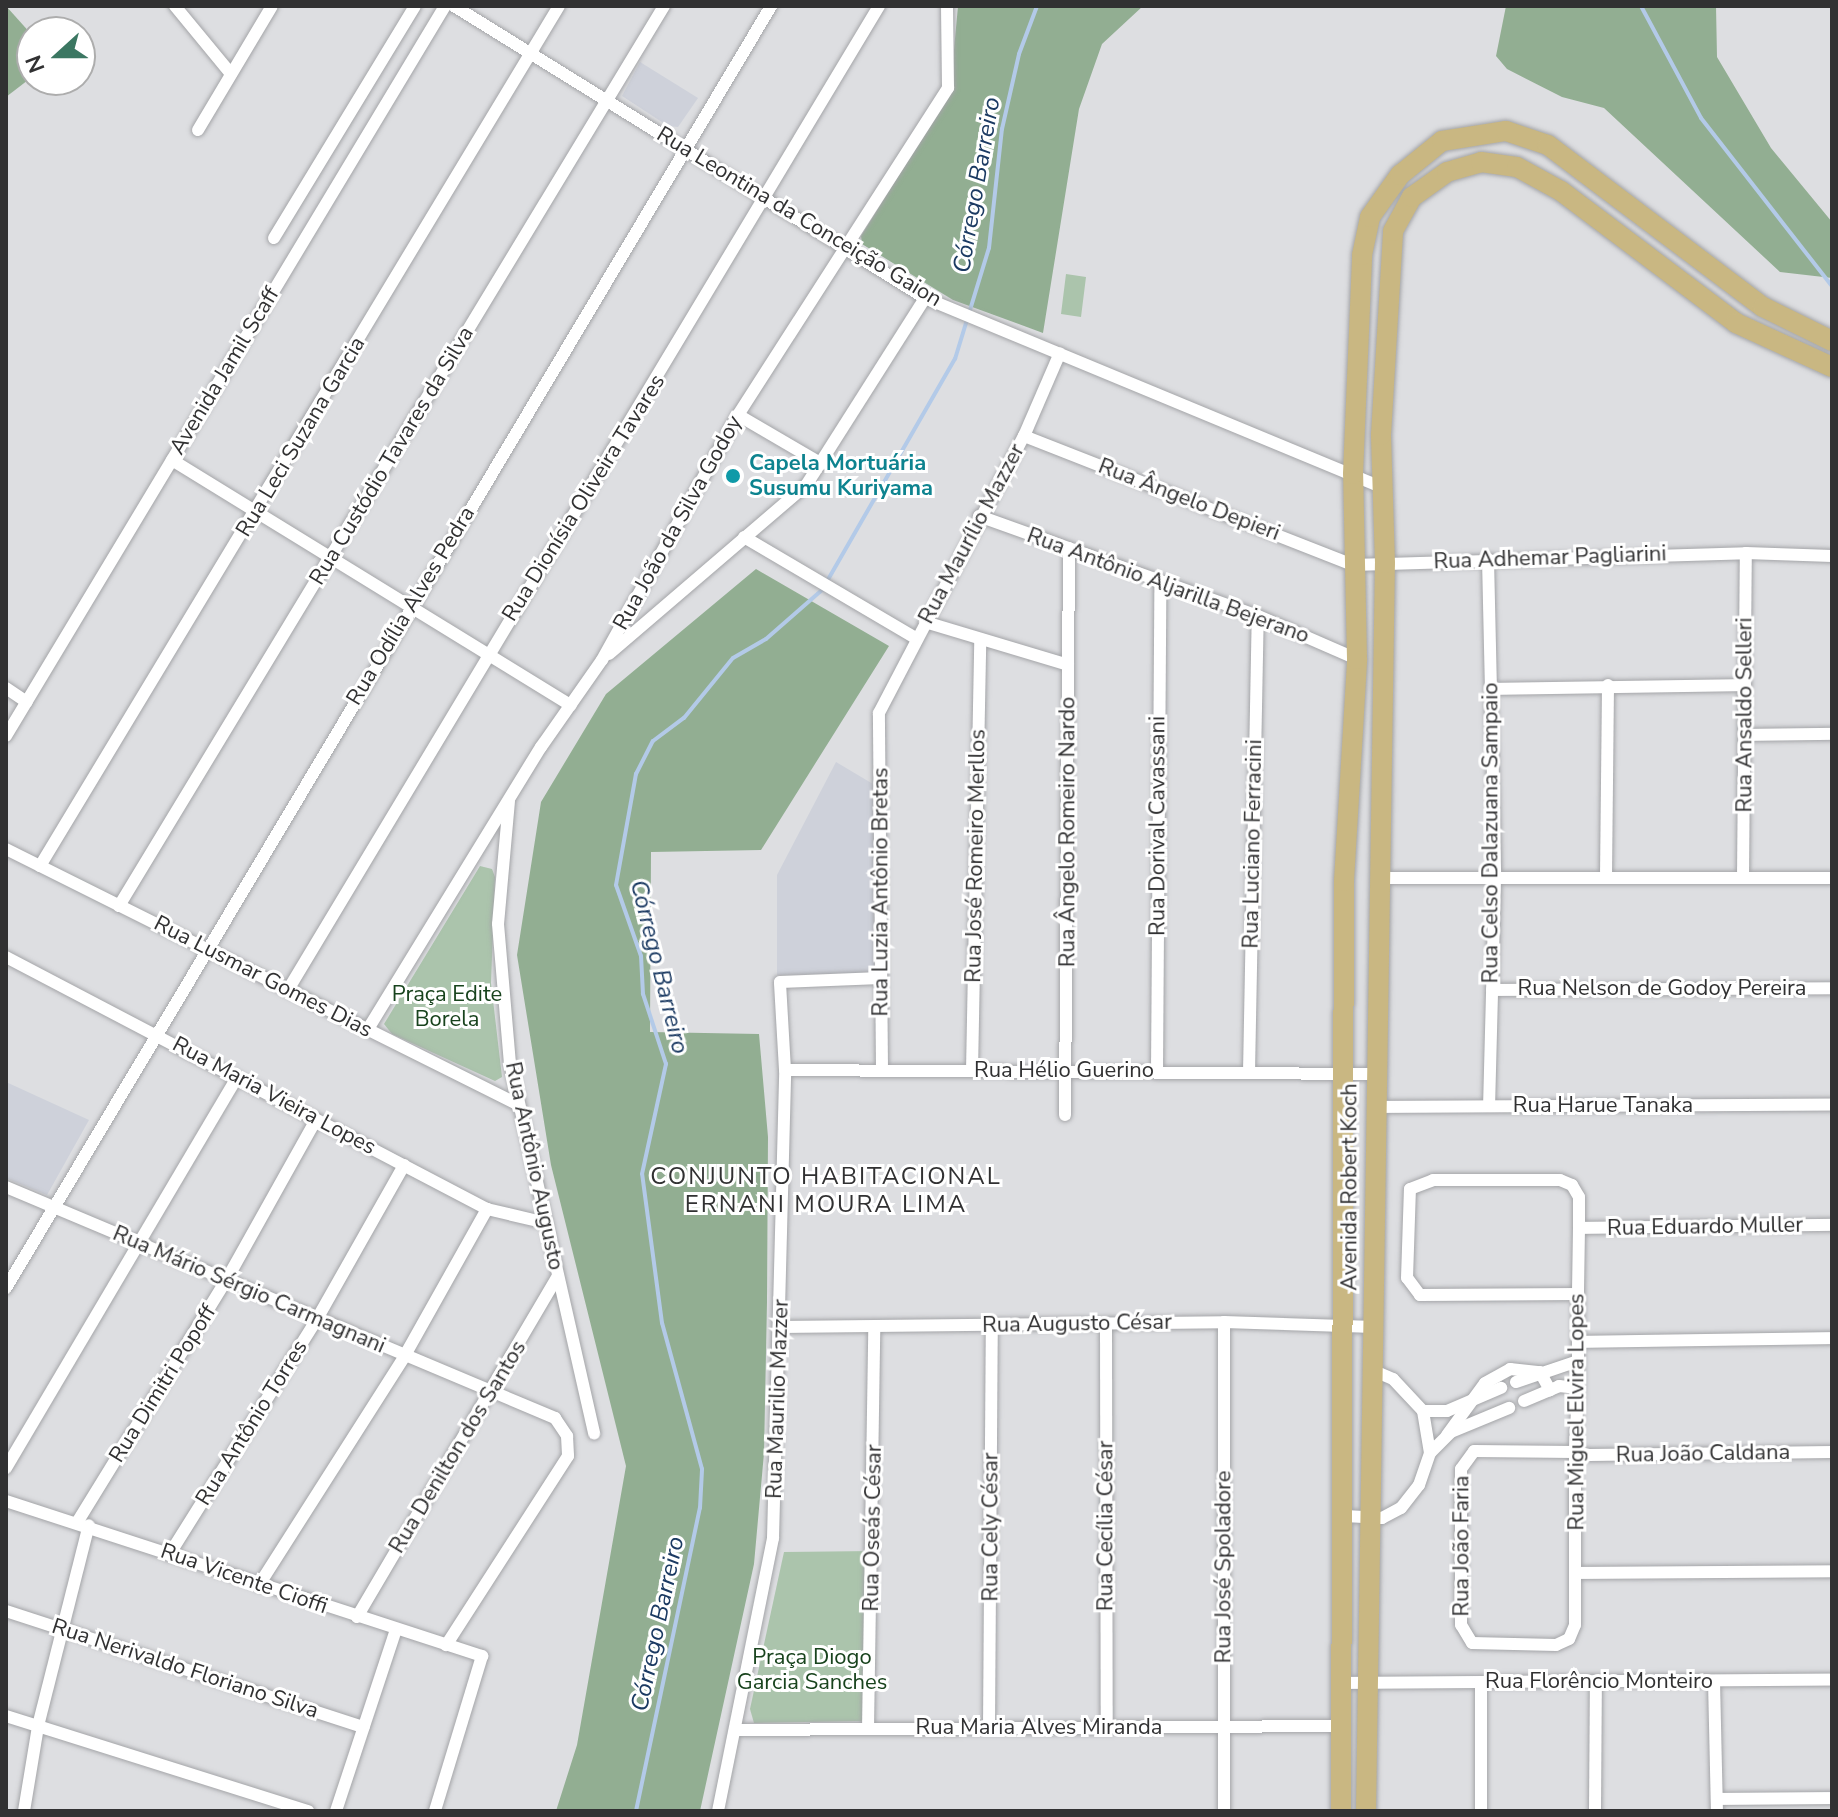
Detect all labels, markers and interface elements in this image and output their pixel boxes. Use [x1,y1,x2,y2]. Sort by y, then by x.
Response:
north arrow [16,16,96,96]
text: N [19,51,52,77]
water label: Córrego Barreiro [947,95,1007,275]
street label: Rua Leontina da Conceição Gaion [652,121,946,313]
street label: Avenida Jamil Scaff [165,283,285,459]
street label: Rua Custódio Tavares da Silva [304,322,480,590]
street label: Rua Leci Suzana Garcia [231,332,371,542]
street label: Rua Dionísia Oliveira Tavares [497,370,671,626]
street label: Rua João da Silva Godoy [608,411,748,635]
street label: Rua Maurílio Mazzer [913,439,1031,629]
place label: Capela Mortuária Susumu Kuriyama [749,450,933,502]
street label: Rua Ângelo Depieri [1094,453,1284,547]
marker: Capela Mortuária Susumu Kuriyama [724,467,742,485]
street label: Rua Odília Alves Pedra [341,502,481,710]
street label: Rua Antônio Aljarilla Bejerano [1023,523,1313,649]
street label: Rua Adhemar Pagliarini [1433,541,1667,575]
street label: Rua Ansaldo Selleri [1732,617,1758,813]
street label: Rua Celso Dalazuana Sampaio [1478,683,1504,983]
street label: Rua Ângelo Romeiro Nardo [1055,697,1081,967]
street label: Rua Dorival Cavassani [1145,716,1171,936]
street label: Rua José Romeiro Merllos [961,729,991,983]
street label: Rua Luciano Ferracini [1238,739,1268,949]
street label: Rua Luzia Antônio Bretas [868,767,894,1017]
water label: Córrego Barreiro [623,877,695,1057]
street label: Rua Lusmar Gomes Dias [149,910,377,1044]
street label: Rua Nelson de Godoy Pereira [1517,976,1807,1002]
park label: Praça Edite Borela [392,981,502,1032]
street label: Rua Maria Vieira Lopes [168,1031,380,1161]
street label: Rua Hélio Guerino [974,1058,1154,1084]
street label: Rua Antônio Augusto [499,1060,569,1272]
street label: Avenida Robert Koch [1337,1083,1363,1291]
street label: Rua Harue Tanaka [1513,1093,1693,1119]
district label: CONJUNTO HABITACIONAL ERNANI MOURA LIMA [650,1163,1002,1219]
street label: Rua Eduardo Muller [1607,1212,1803,1242]
street label: Rua Mário Sérgio Carmagnani [109,1220,389,1360]
street label: Rua Miguel Elvira Lopes [1564,1293,1590,1531]
street label: Rua Maurilio Mazzer [761,1299,795,1499]
street label: Rua Dimitri Popoff [104,1300,222,1468]
street label: Rua Augusto César [982,1309,1172,1339]
street label: Rua Antônio Torres [190,1335,314,1511]
street label: Rua Denilton dos Santos [384,1336,532,1558]
street label: Rua João Caldana [1616,1439,1790,1469]
street label: Rua Cecília César [1093,1441,1119,1611]
street label: Rua Oseás César [858,1444,888,1612]
street label: Rua Cely César [978,1452,1004,1602]
street label: Rua José Spoladore [1211,1471,1237,1663]
street label: Rua João Faria [1449,1475,1475,1617]
water label: Córrego Barreiro [625,1534,691,1714]
street label: Rua Vicente Cioffi [157,1538,331,1620]
street label: Rua Nerivaldo Floriano Silva [48,1613,322,1725]
park label: Praça Diogo Garcia Sanches [737,1644,887,1696]
street label: Rua Florêncio Monteiro [1485,1669,1713,1695]
street label: Rua Maria Alves Miranda [916,1715,1162,1741]

